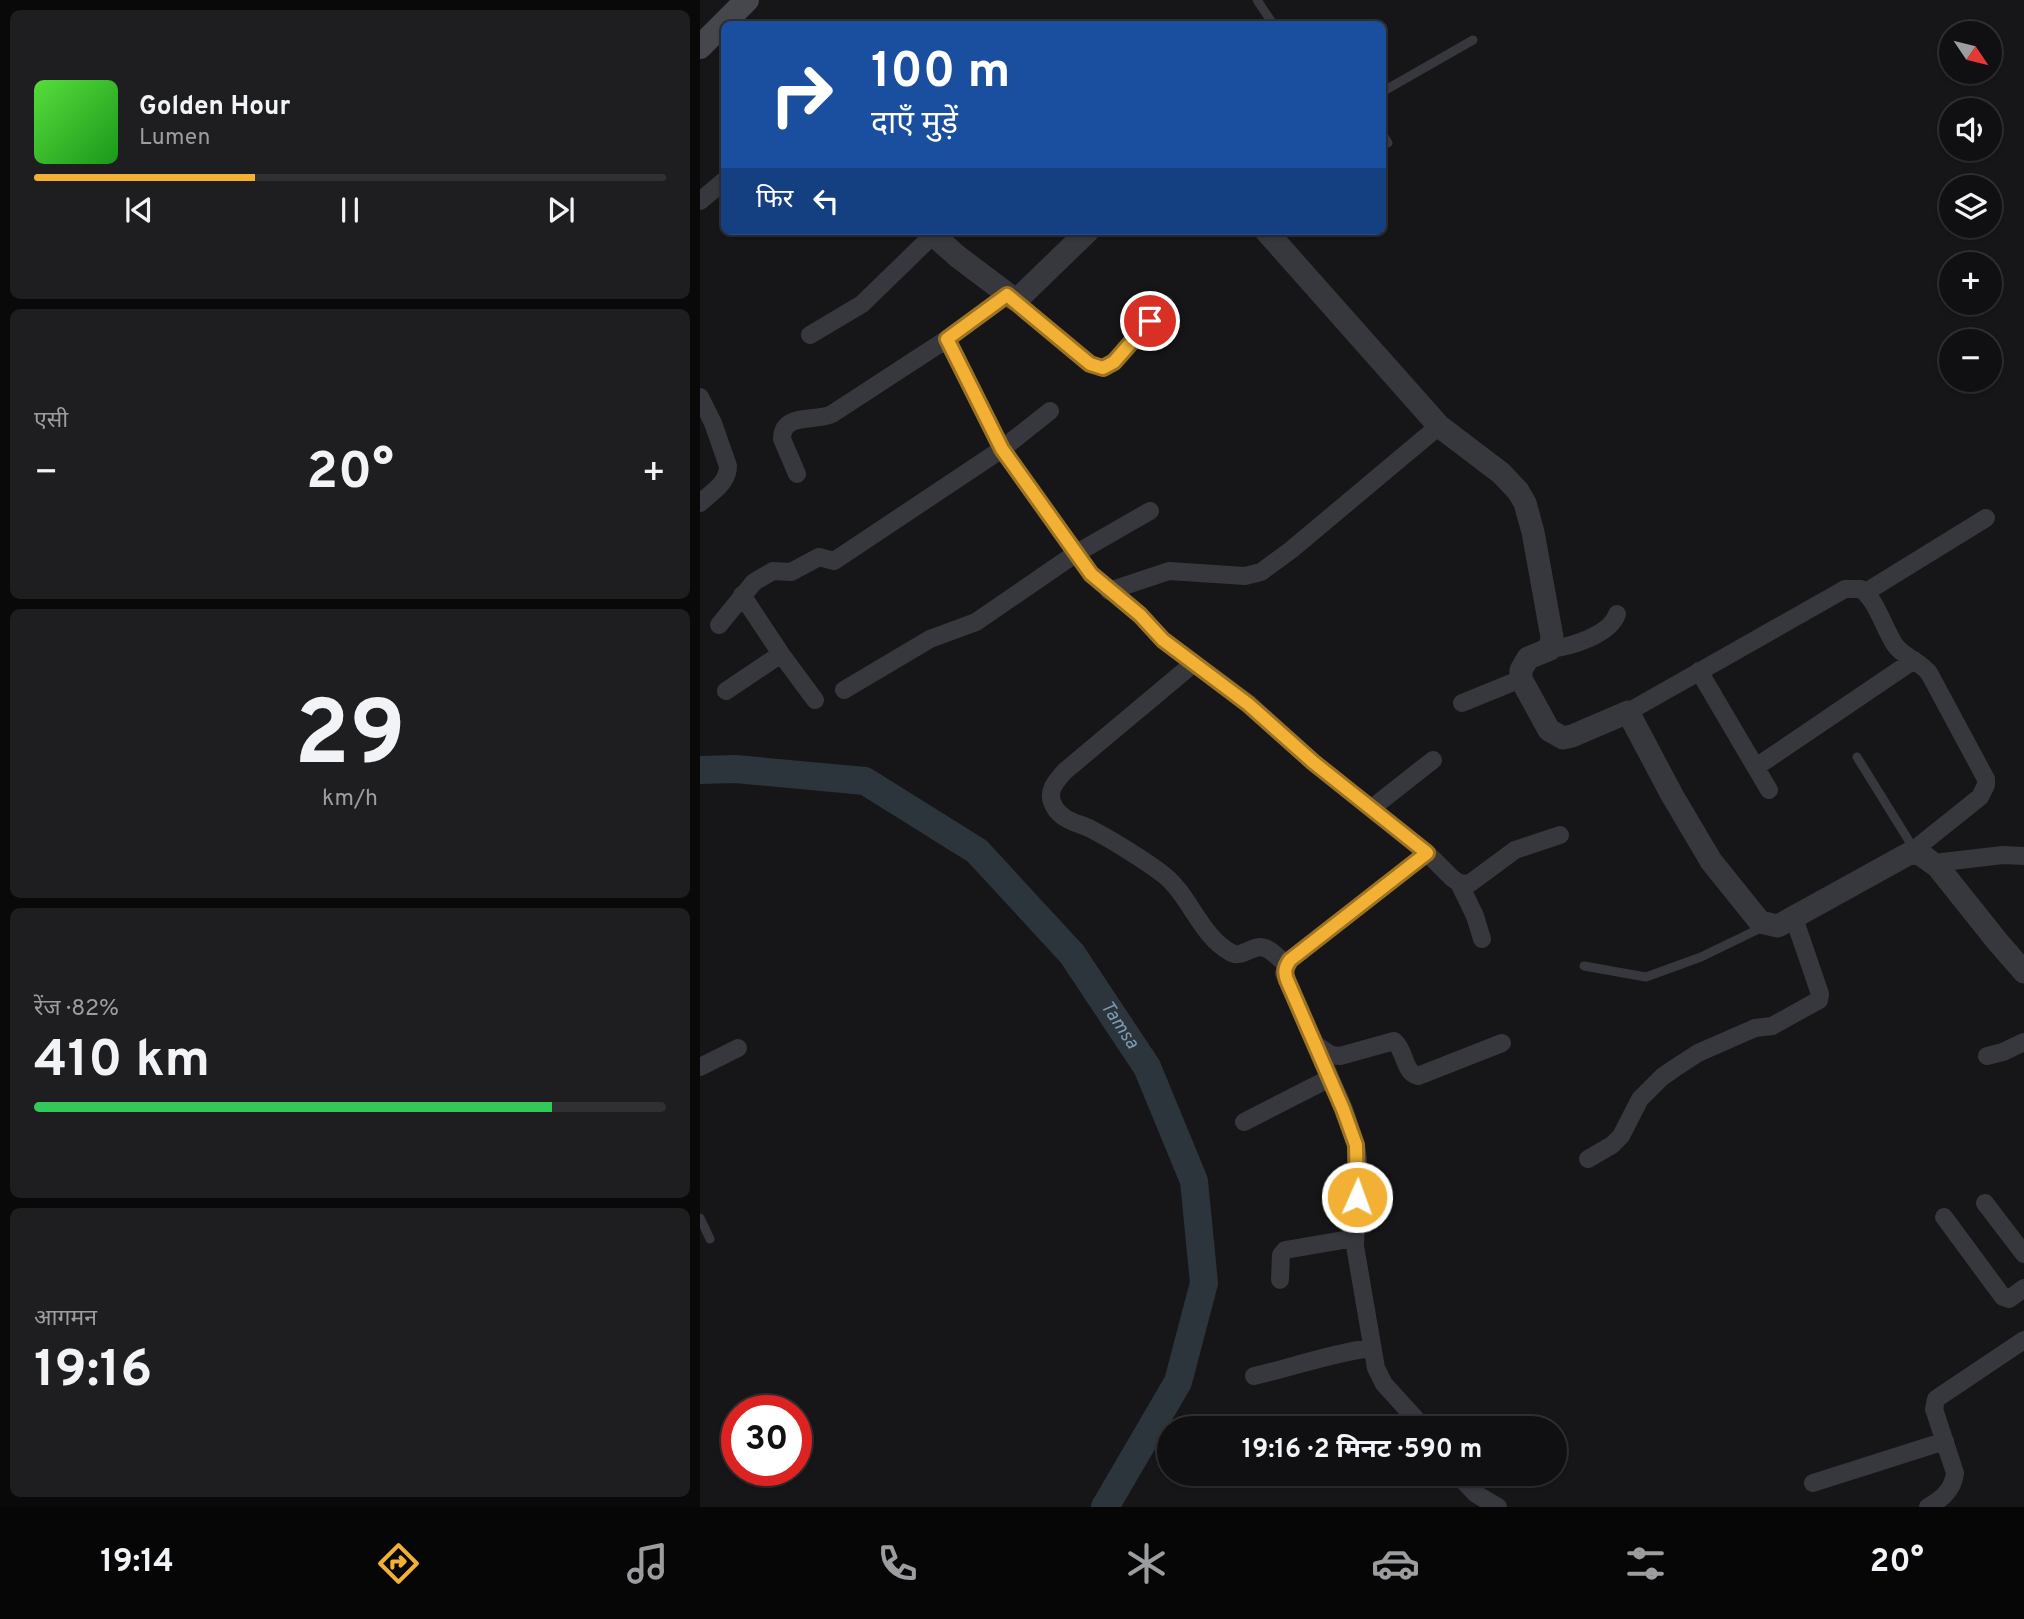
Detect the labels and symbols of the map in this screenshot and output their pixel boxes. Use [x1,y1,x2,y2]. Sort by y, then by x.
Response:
north arrow [1939,21,2002,84]
pin [1120,291,1180,351]
water label: Tamsa [1094,996,1144,1054]
position arrow [1320,1160,1394,1234]
speed limit sign: 30 [721,1395,812,1486]

